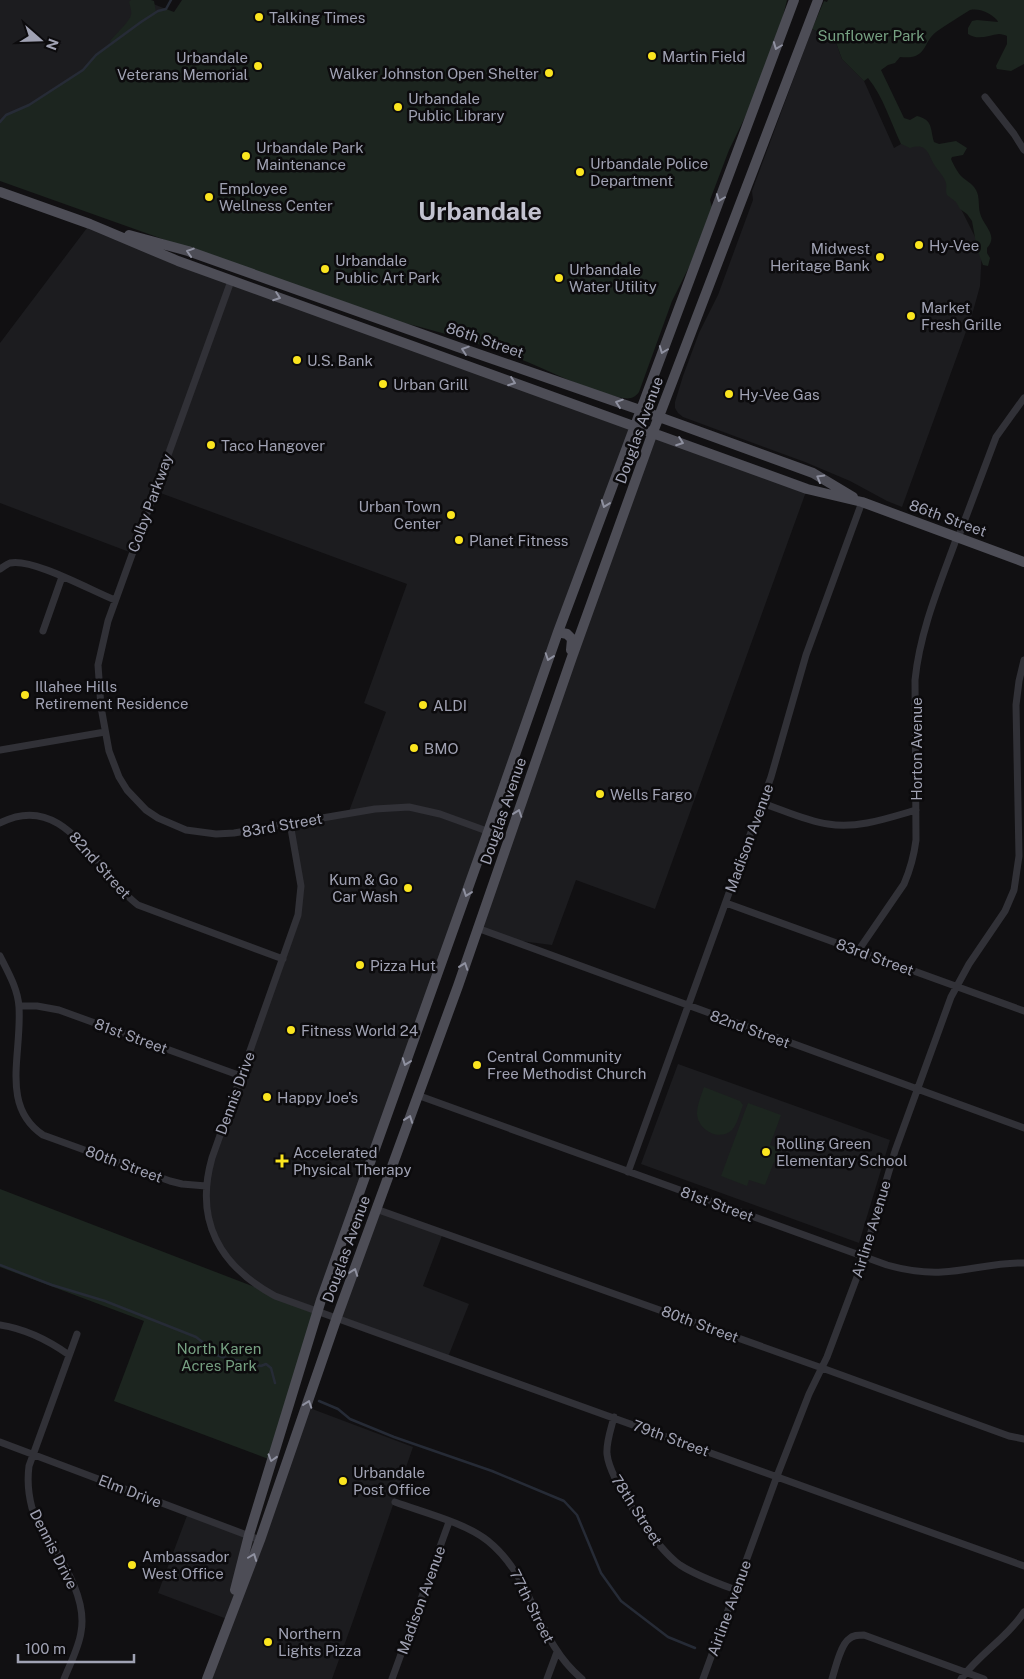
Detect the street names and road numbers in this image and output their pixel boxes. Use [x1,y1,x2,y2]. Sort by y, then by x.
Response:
street label: 86th Street [444,319,526,361]
street label: Douglas Avenue [612,374,666,486]
street label: Colby Parkway [124,451,176,555]
street label: 86th Street [907,496,989,540]
street label: Horton Avenue [908,697,925,801]
street label: Douglas Avenue [477,755,529,867]
street label: Madison Avenue [721,781,777,895]
street label: 83rd Street [241,810,324,840]
street label: 82nd Street [66,828,134,902]
street label: 83rd Street [834,935,916,979]
street label: 82nd Street [708,1007,792,1051]
street label: 81st Street [92,1015,170,1057]
street label: Dennis Drive [212,1049,258,1137]
street label: 80th Street [83,1142,165,1186]
street label: Airline Avenue [848,1178,894,1280]
street label: 81st Street [678,1183,756,1225]
street label: Douglas Avenue [319,1193,373,1305]
street label: 80th Street [659,1302,741,1346]
street label: 79th Street [630,1416,712,1460]
street label: Elm Drive [96,1471,164,1511]
street label: 78th Street [608,1472,666,1548]
street label: Dennis Drive [27,1506,81,1592]
street label: Madison Avenue [393,1543,449,1657]
street label: Airline Avenue [704,1558,754,1658]
street label: 77th Street [506,1566,558,1646]

